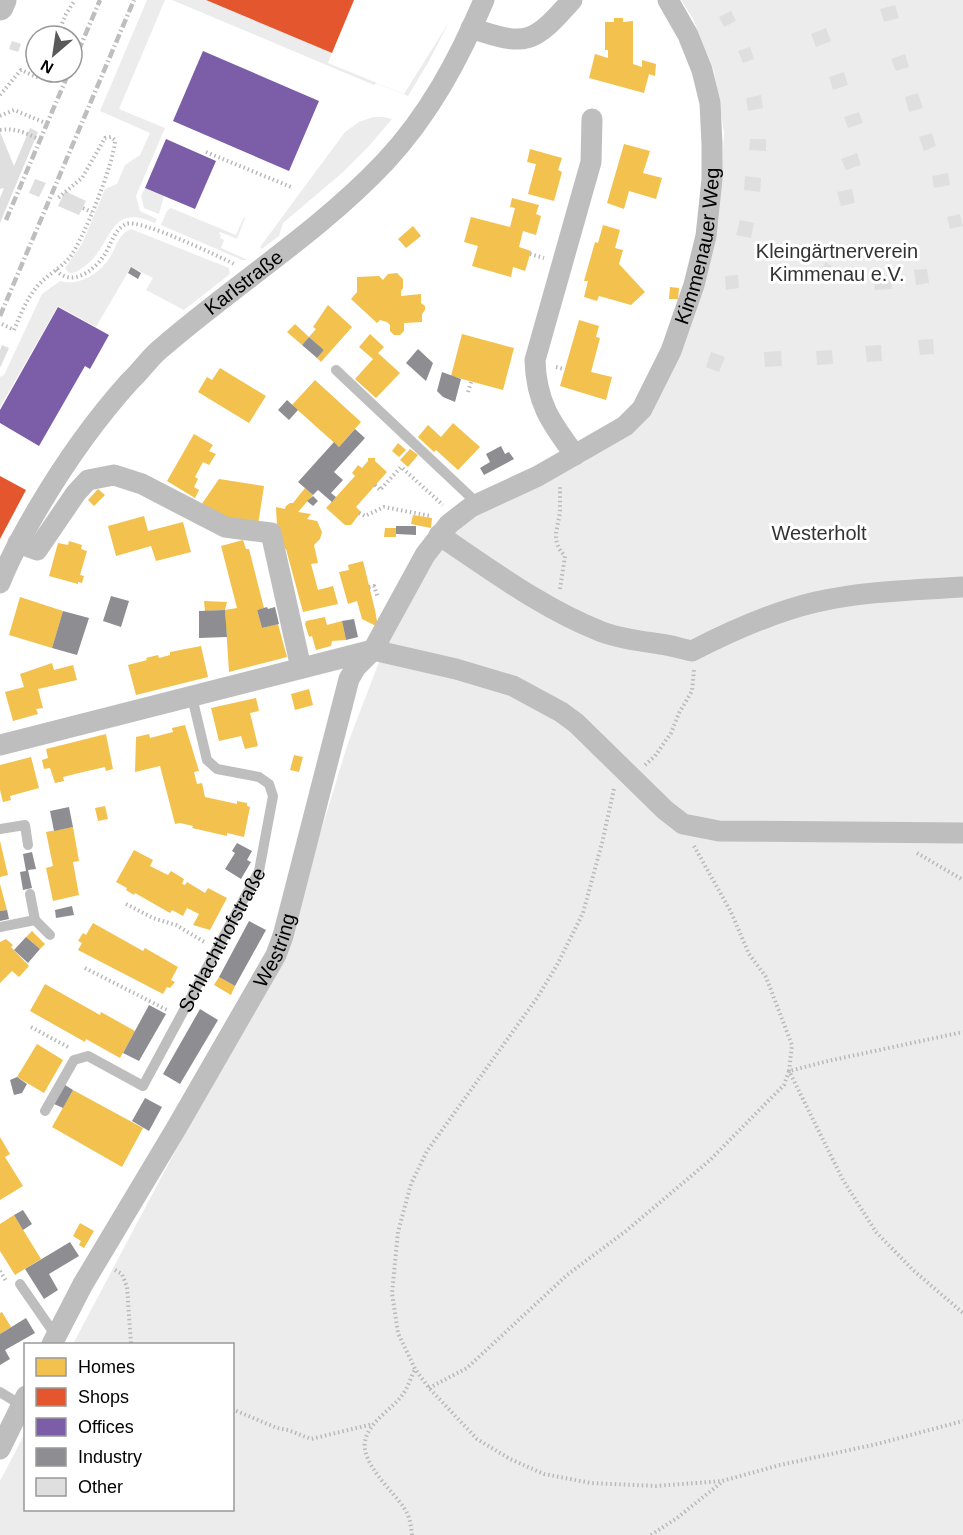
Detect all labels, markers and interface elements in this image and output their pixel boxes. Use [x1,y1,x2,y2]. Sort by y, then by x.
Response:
north arrow [24,24,84,84]
text: N [38,56,56,77]
street label: Kimmenauer Weg [670,168,723,327]
park label: Kleingärtnerverein Kimmenau e.V. [756,240,918,285]
street label: Karlstraße [200,245,287,319]
park label: Westerholt [771,522,867,544]
street label: Schlachthofstraße [174,864,270,1016]
street label: Westring [249,911,299,991]
legend [24,1343,234,1511]
text: Homes [78,1357,135,1377]
text: Shops [78,1387,129,1407]
text: Offices [78,1417,134,1437]
text: Industry [78,1447,142,1467]
text: Other [78,1477,123,1497]

